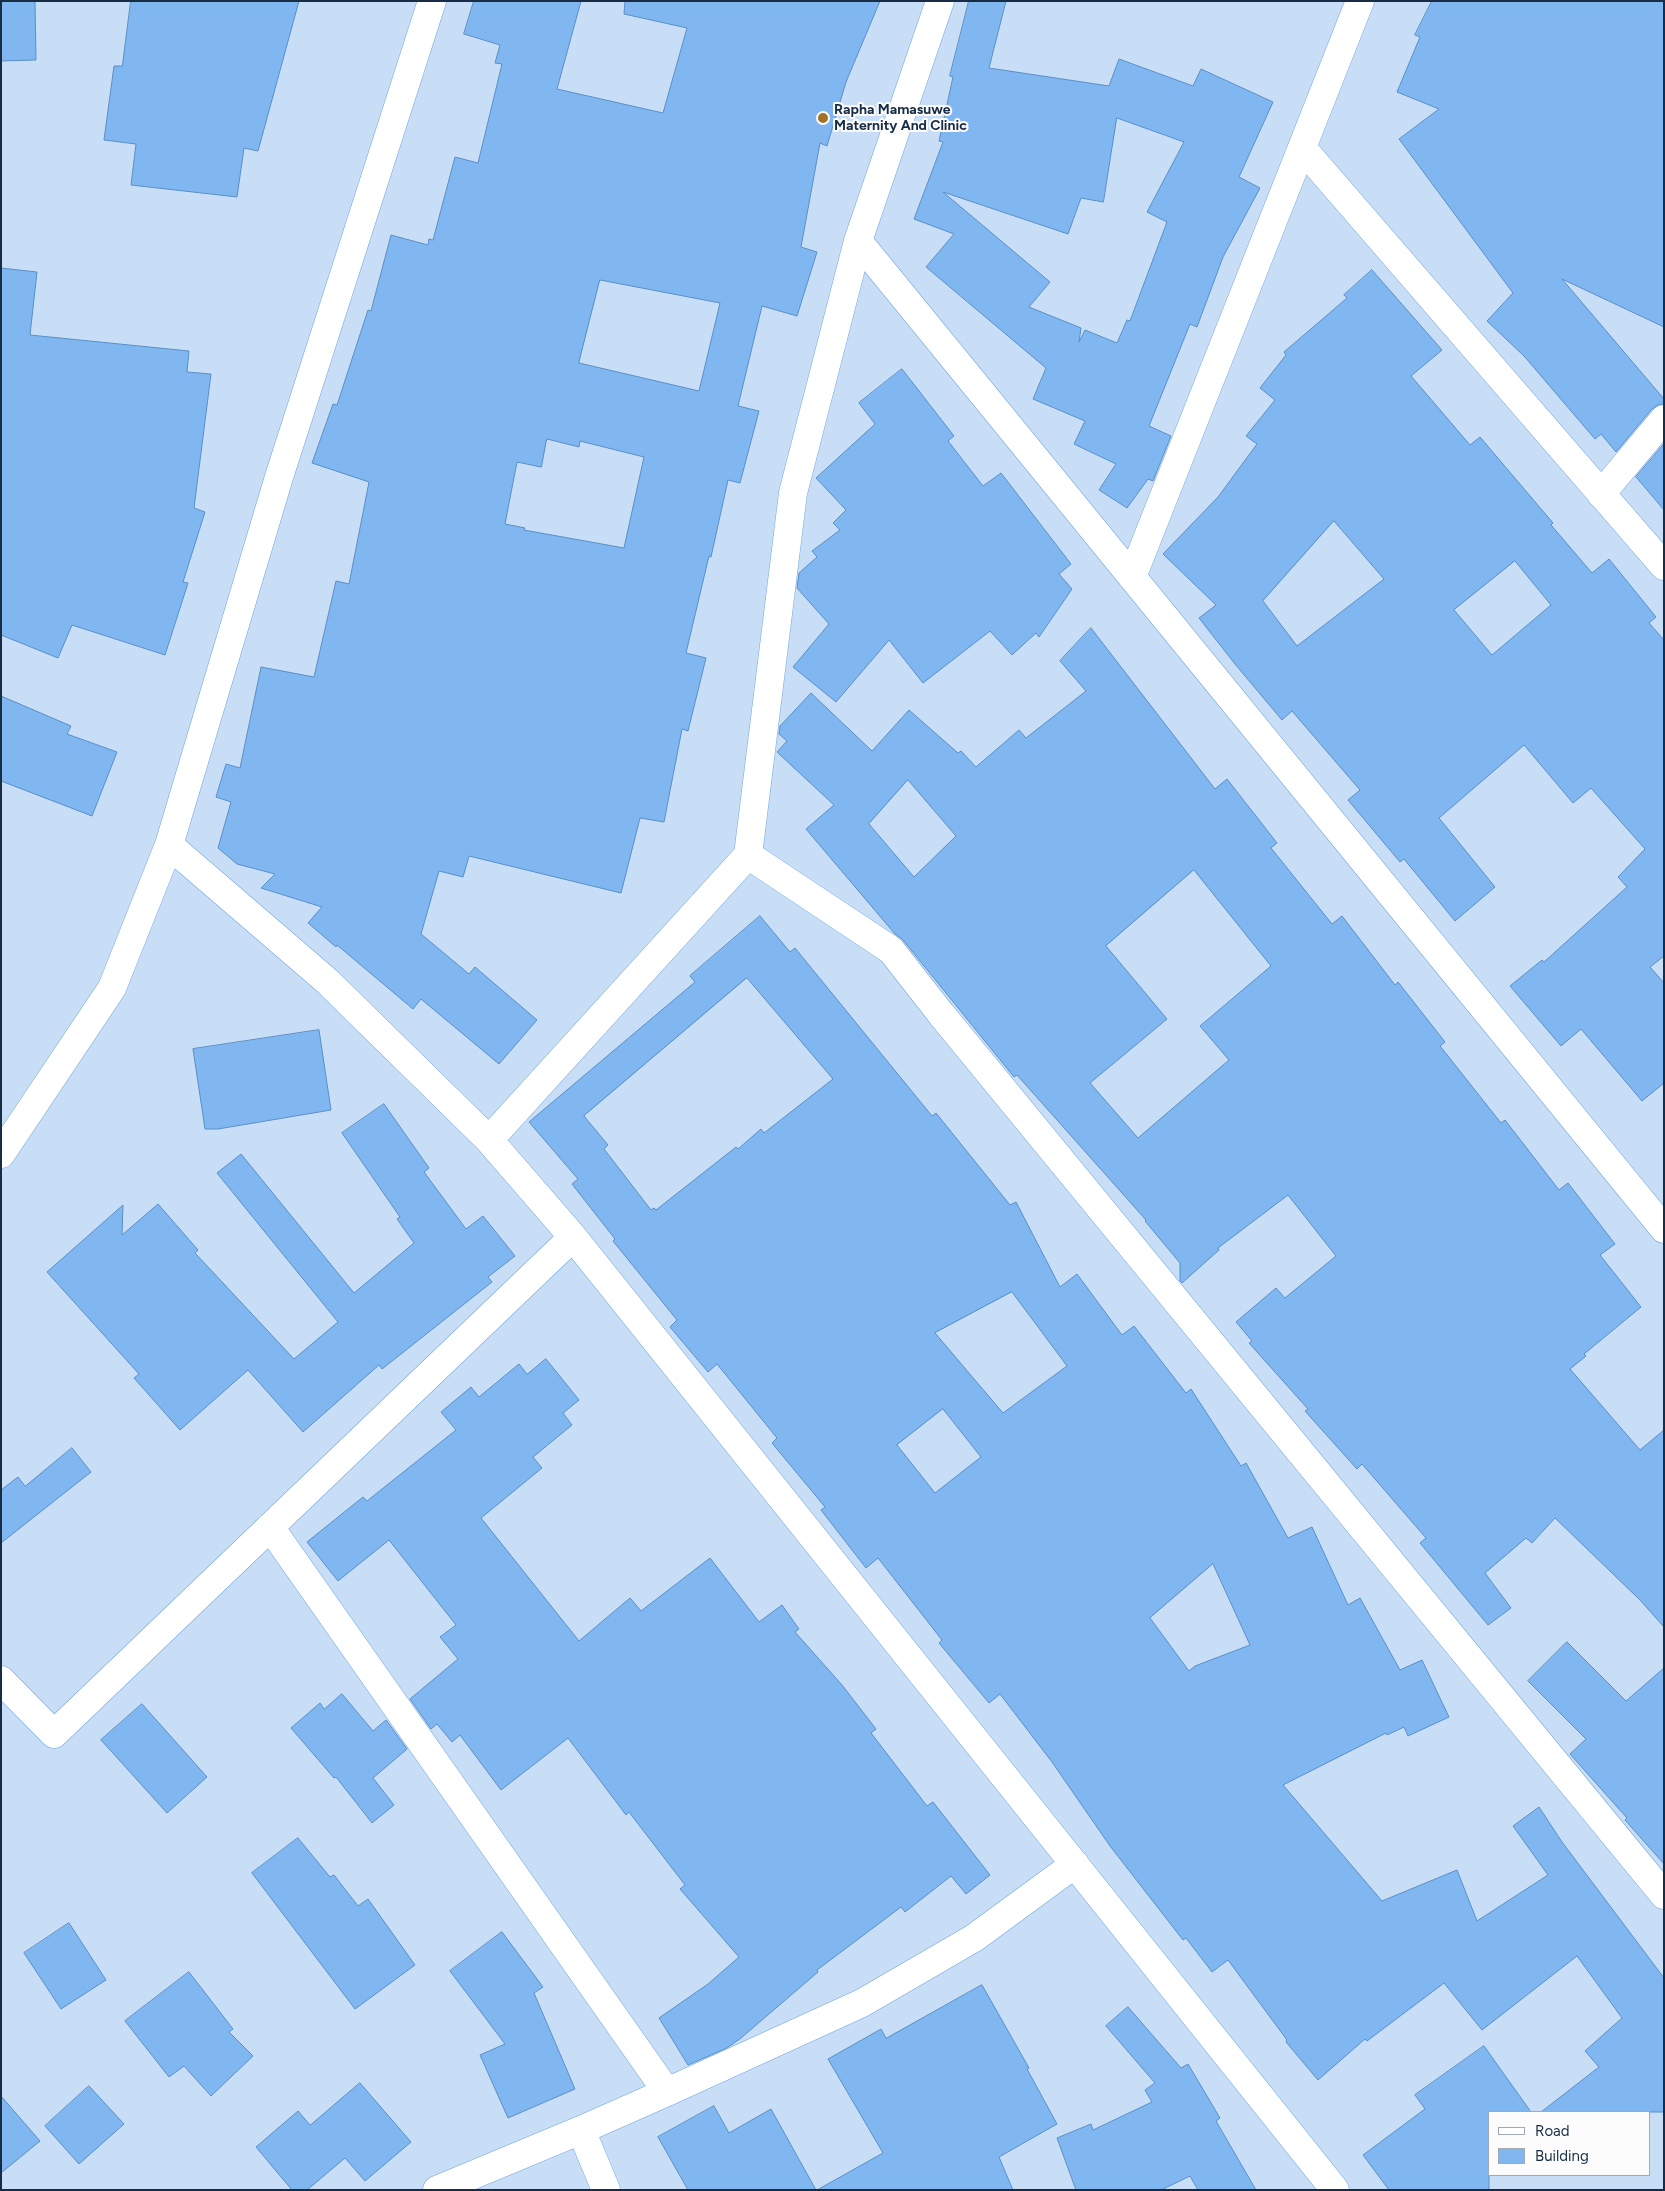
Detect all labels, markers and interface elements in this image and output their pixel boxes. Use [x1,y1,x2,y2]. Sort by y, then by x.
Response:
place label: Rapha Mamasuwe Maternity And Clinic [834,102,967,134]
marker: Rapha Mamasuwe Maternity And Clinic [816,111,830,125]
legend [1488,2111,1650,2176]
text: Road [1535,2122,1570,2140]
text: Building [1535,2147,1589,2165]

